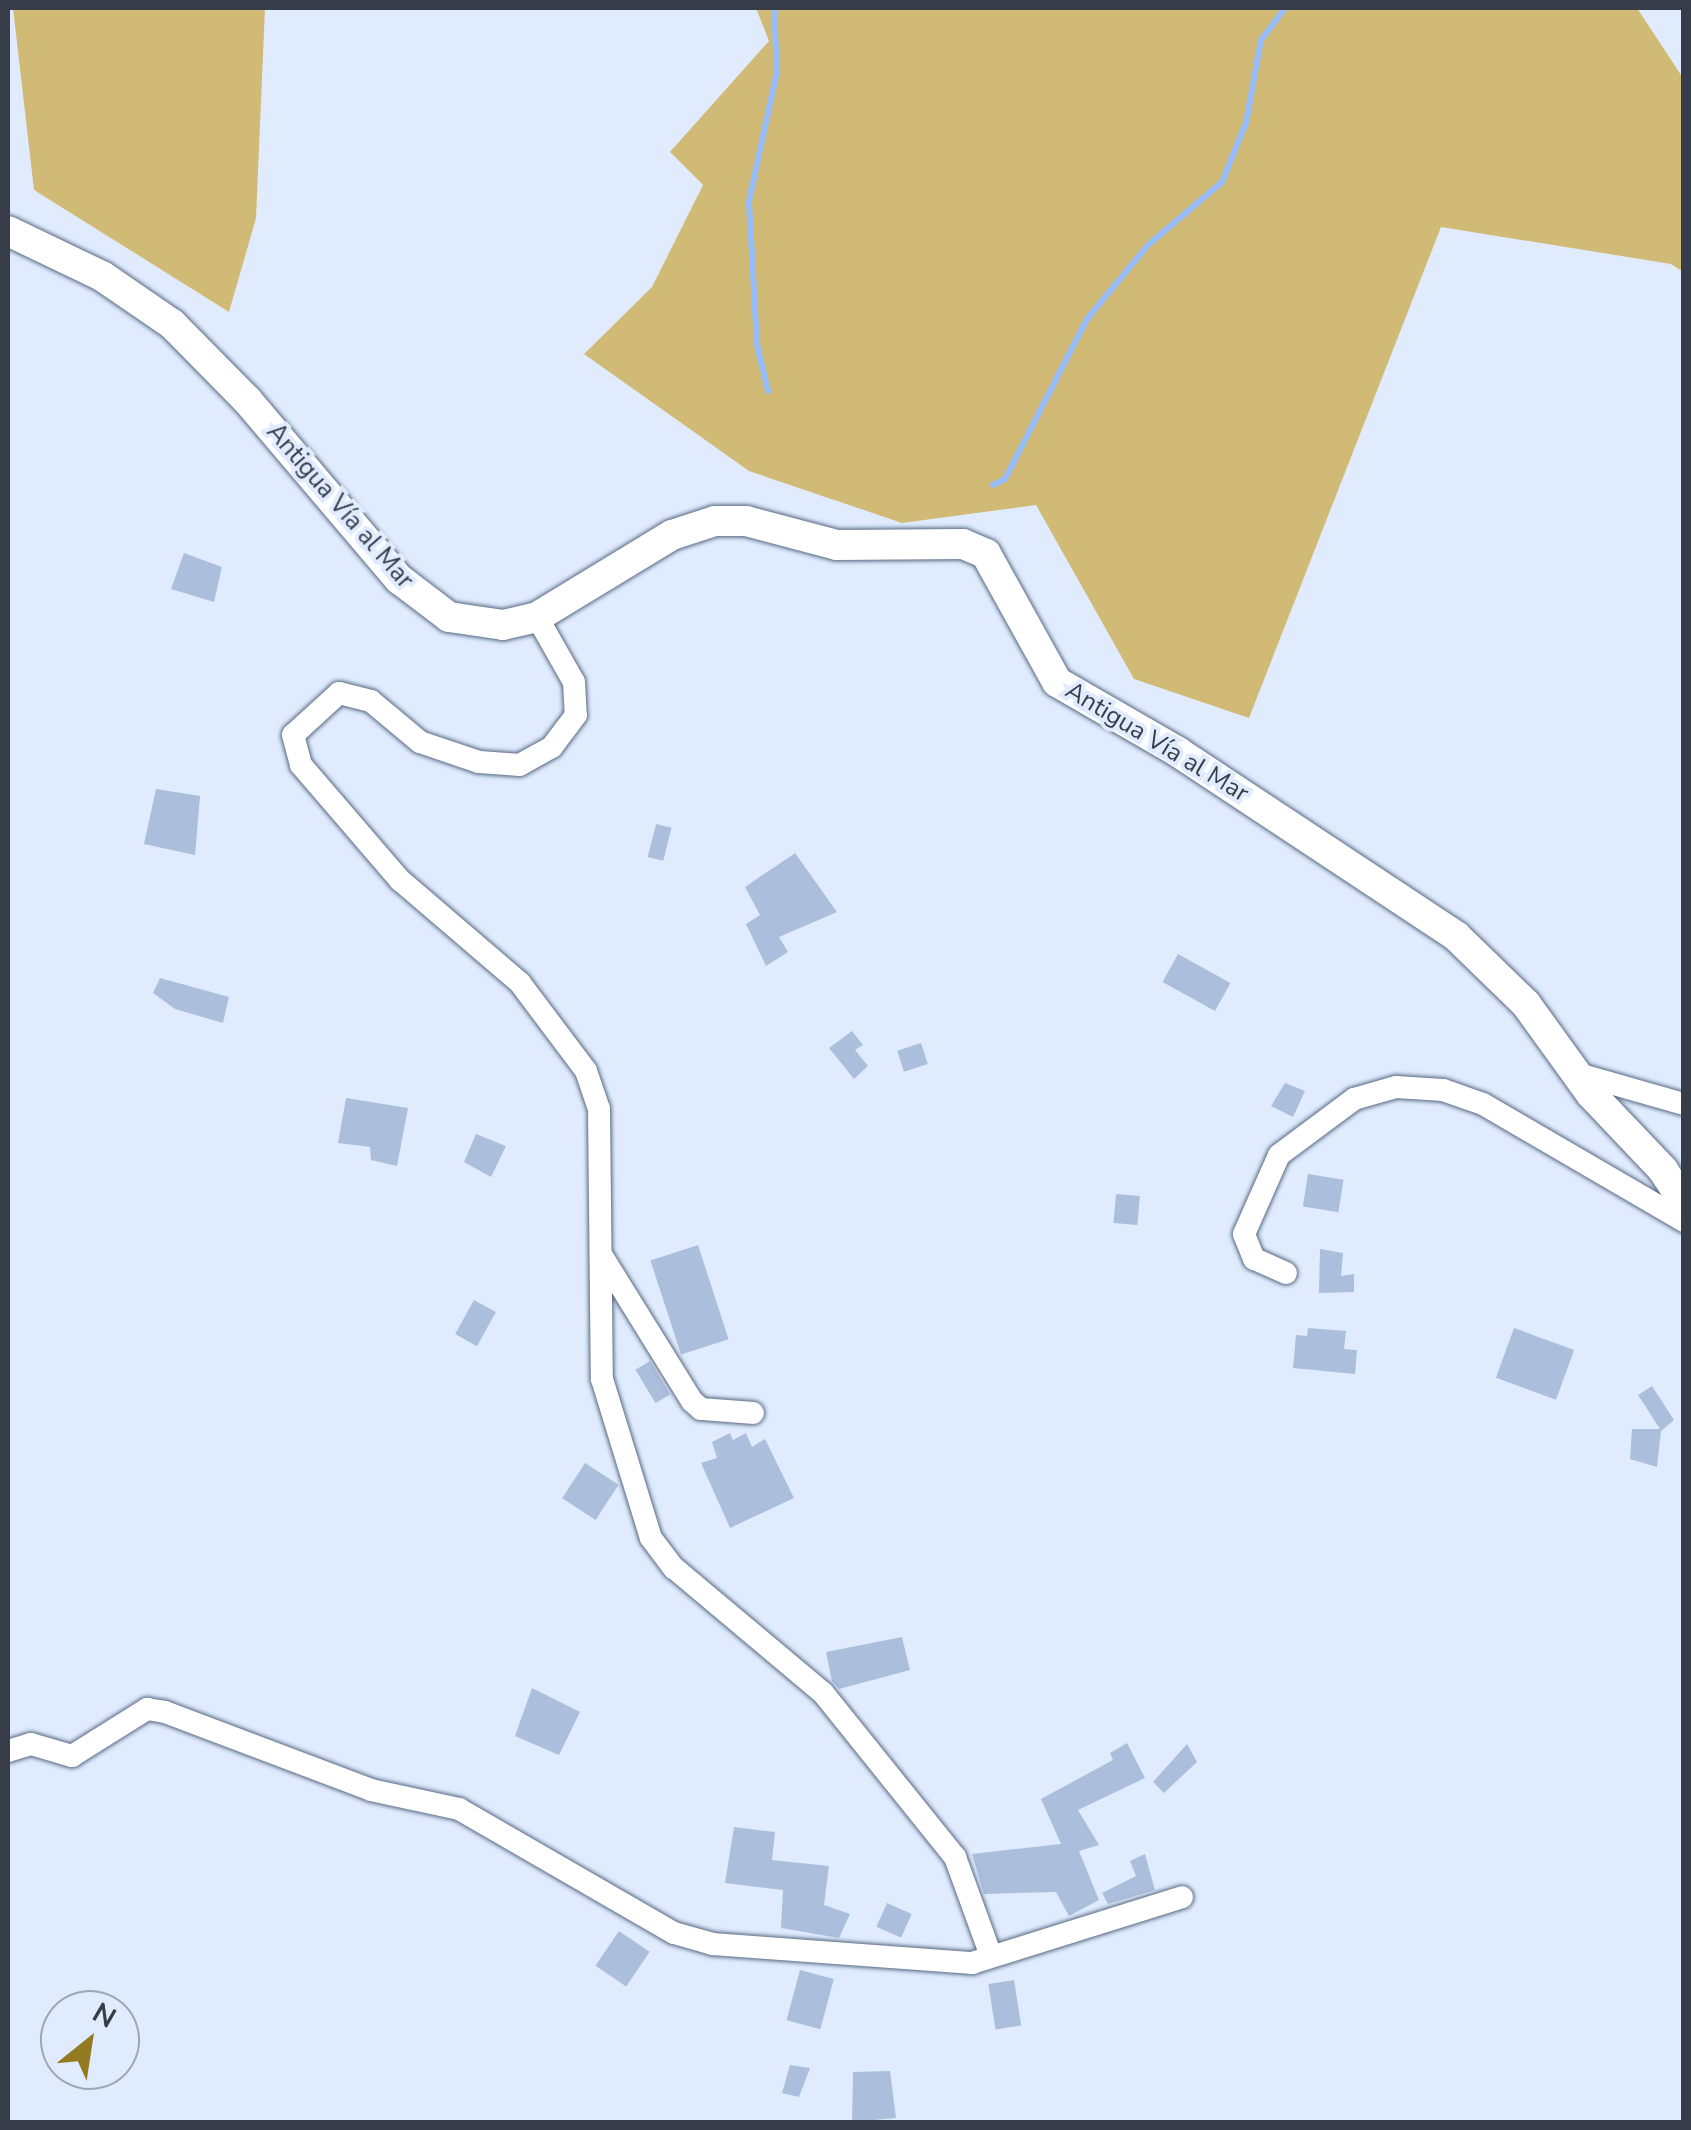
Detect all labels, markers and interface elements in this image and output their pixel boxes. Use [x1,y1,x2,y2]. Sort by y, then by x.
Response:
street label: Antigua Vía al Mar [260,417,420,595]
street label: Antigua Vía al Mar [1060,675,1254,809]
north arrow [40,1990,140,2090]
text: N [85,1994,123,2037]

